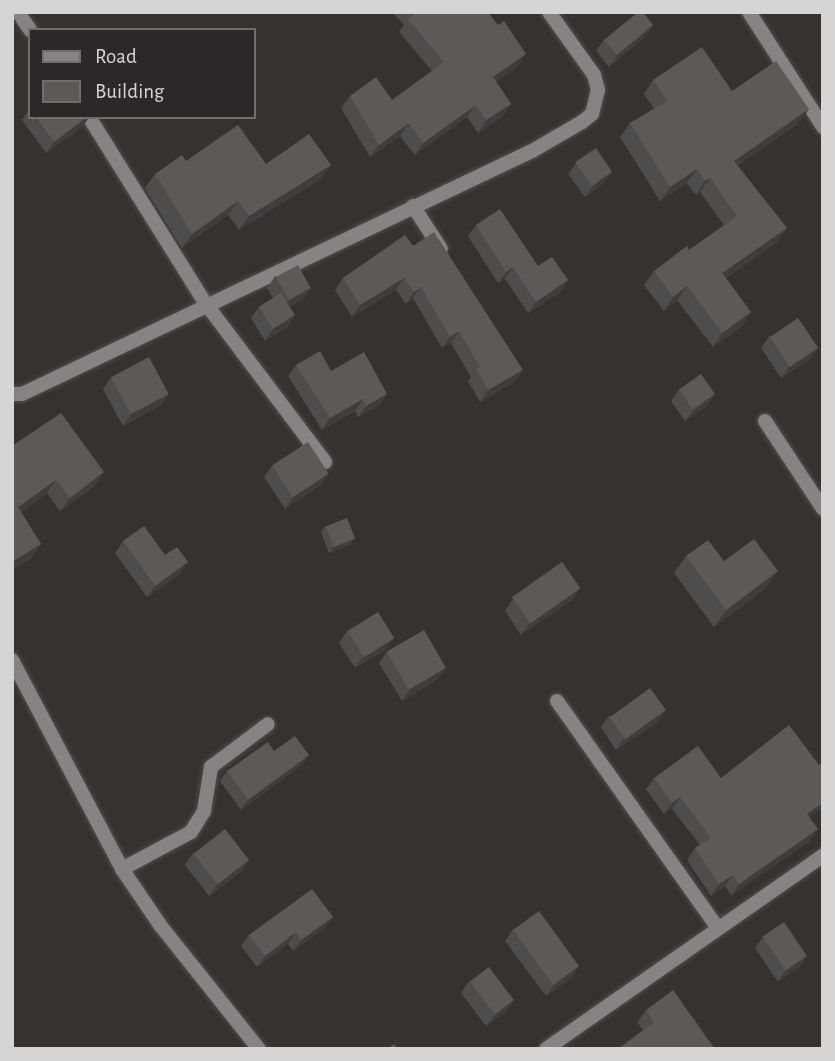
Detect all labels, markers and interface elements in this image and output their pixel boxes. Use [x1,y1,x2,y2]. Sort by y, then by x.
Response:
legend [28,28,256,119]
text: Road [95,46,137,67]
text: Building [95,81,164,102]

